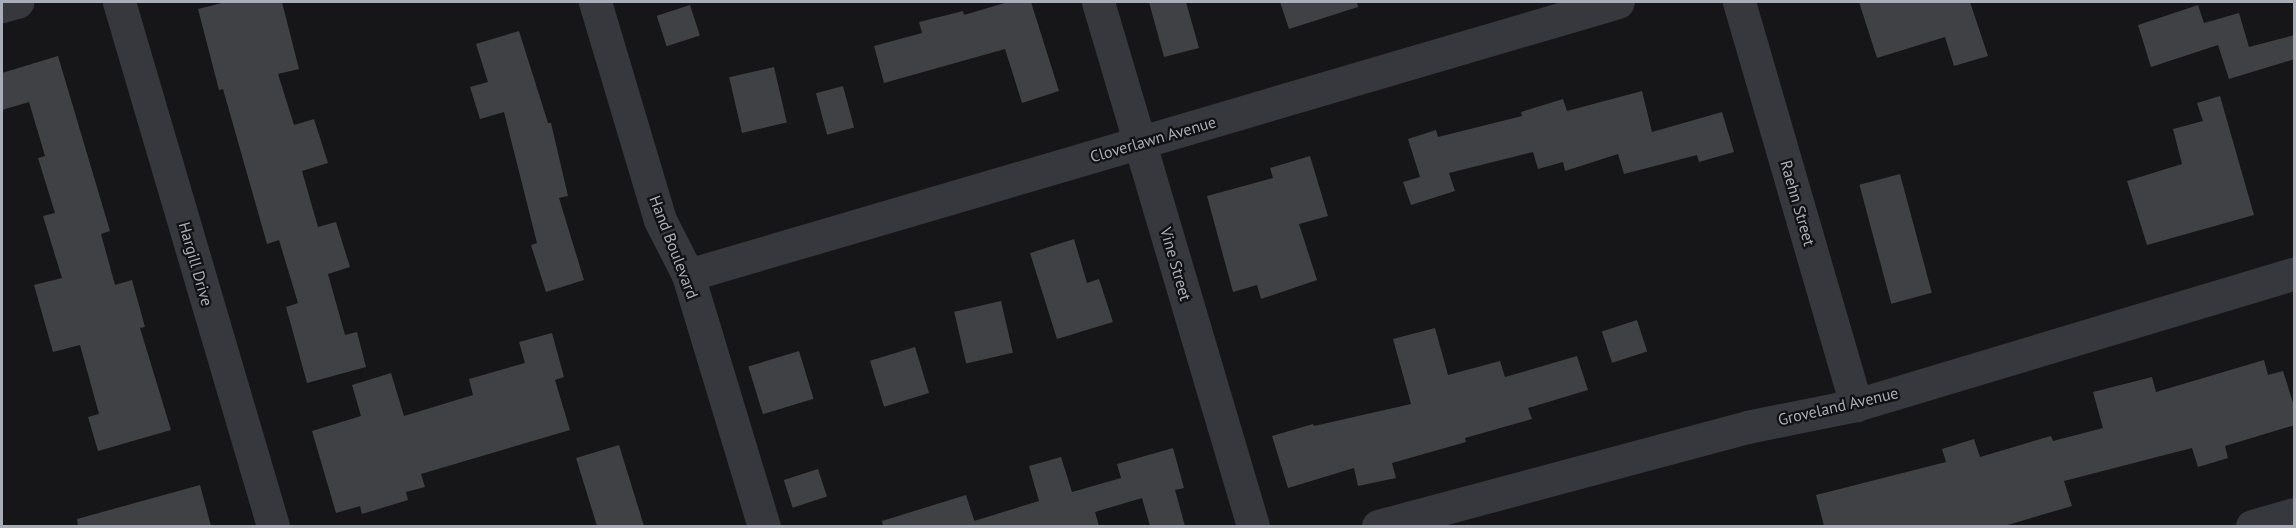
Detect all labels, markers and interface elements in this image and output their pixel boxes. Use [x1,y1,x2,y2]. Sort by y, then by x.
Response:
street label: Cloverlawn Avenue [1088,112,1218,166]
street label: Raehn Street [1777,158,1819,248]
street label: Hand Boulevard [646,193,702,301]
street label: Hargill Drive [175,220,217,308]
street label: Vine Street [1156,225,1196,303]
street label: Groveland Avenue [1776,383,1900,429]

